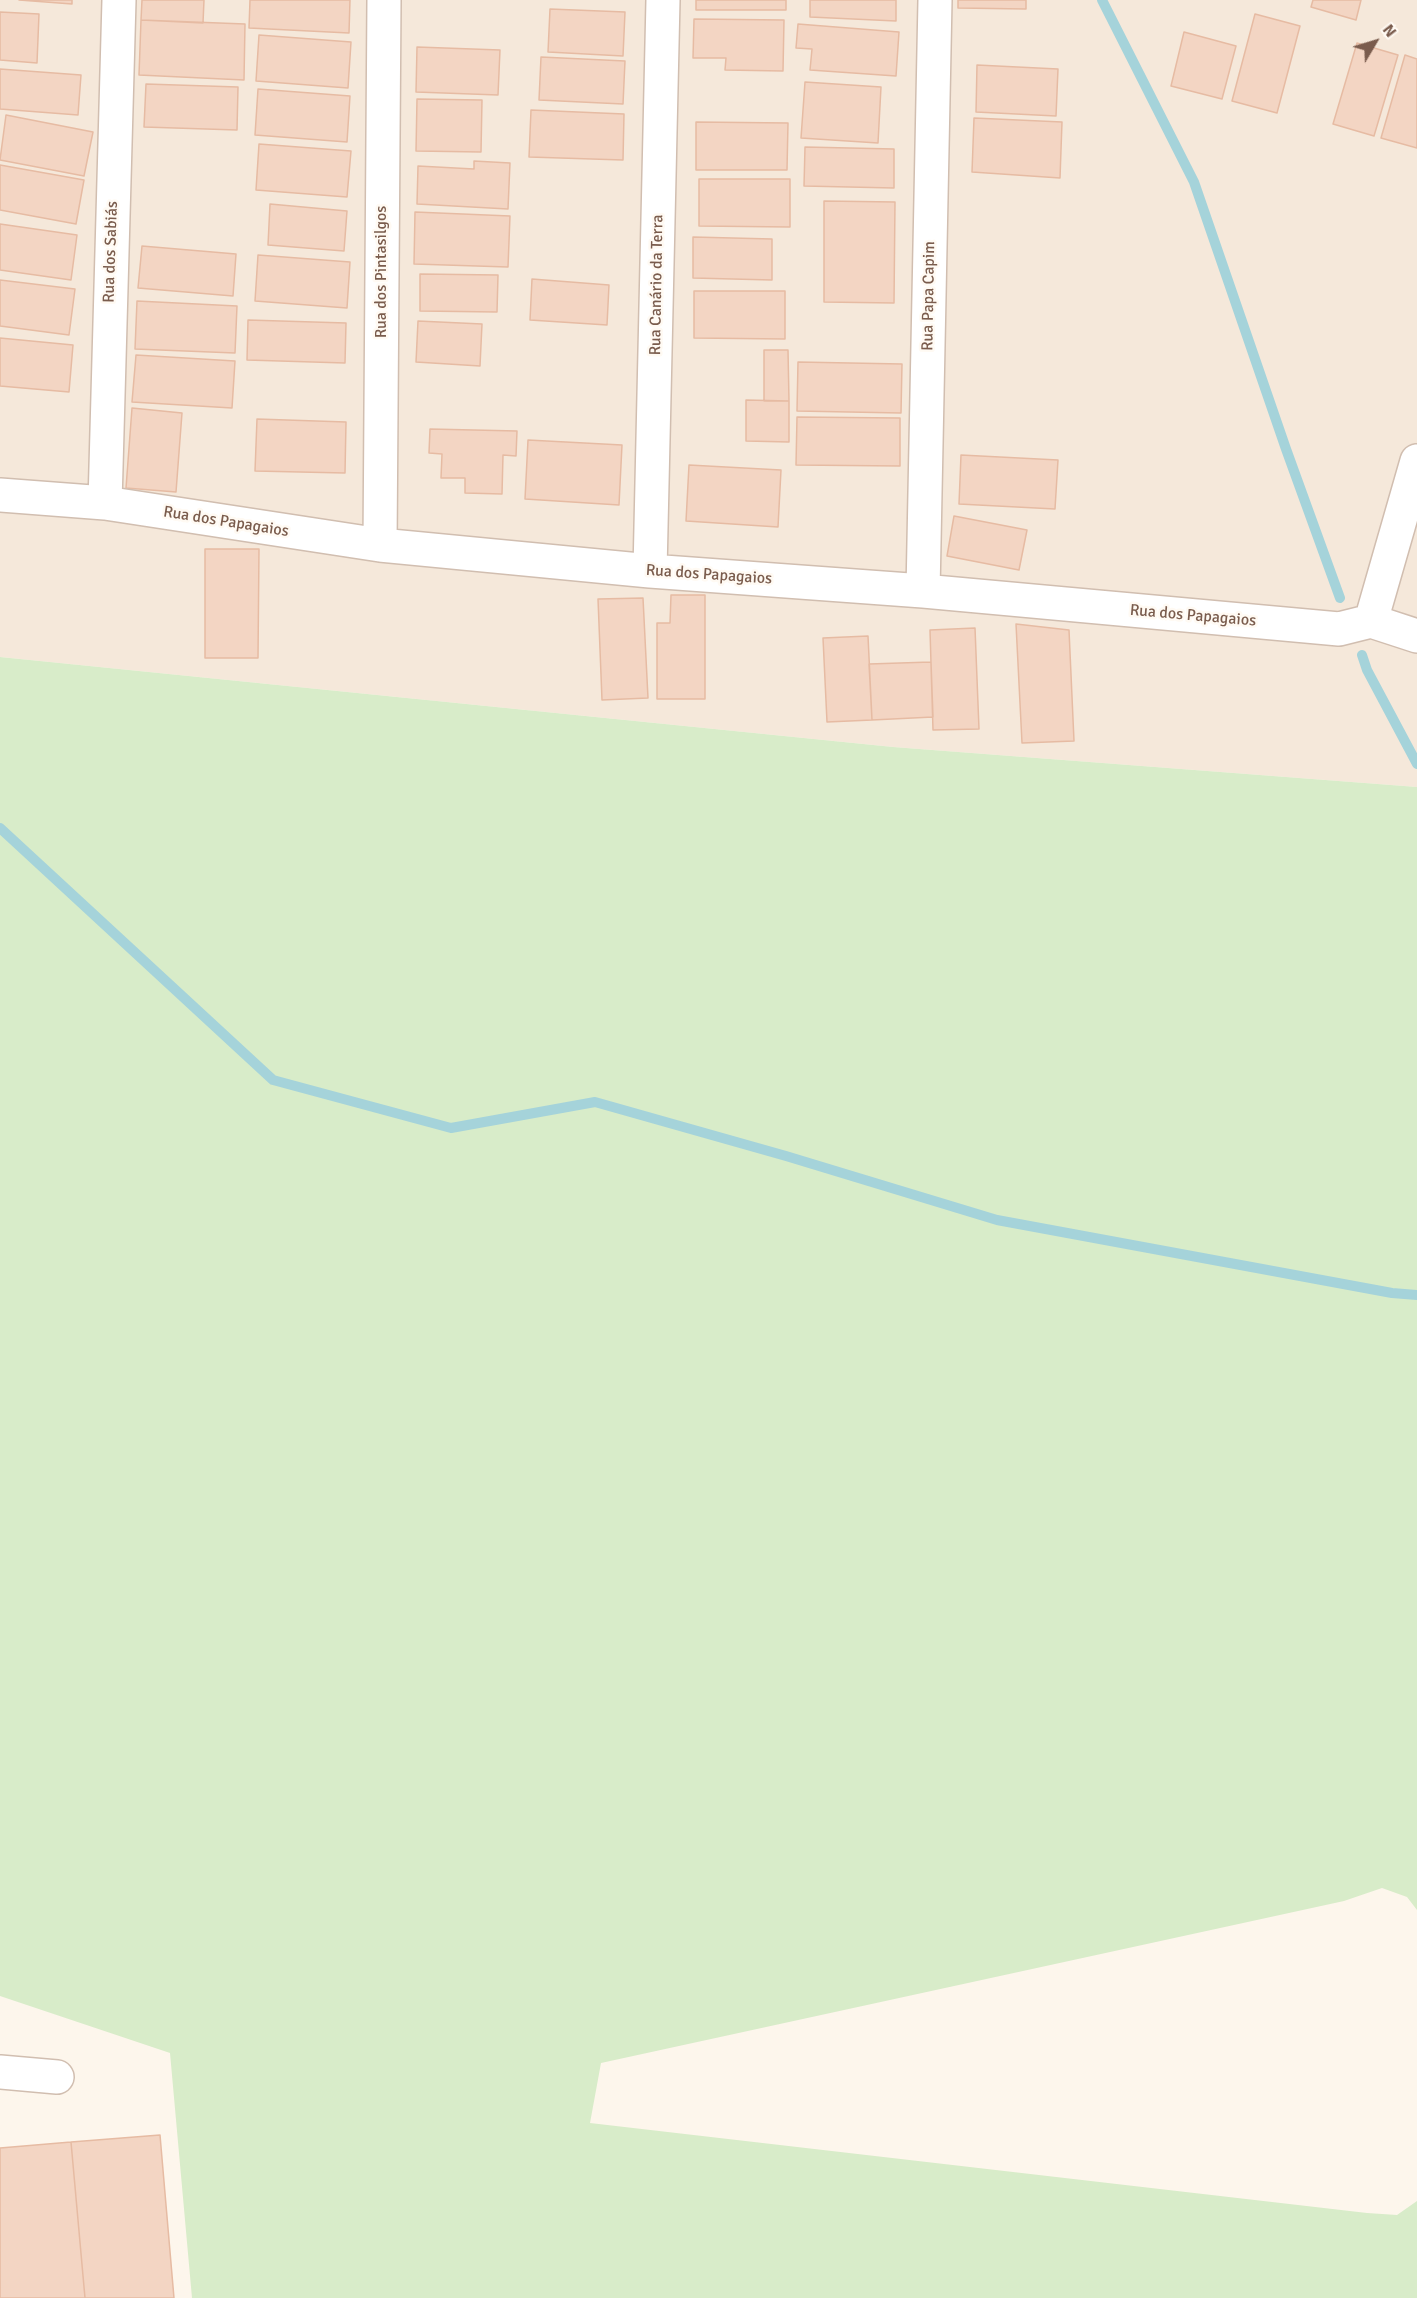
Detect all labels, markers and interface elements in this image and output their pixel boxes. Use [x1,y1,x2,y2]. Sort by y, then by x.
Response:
north arrow [1345,12,1405,72]
text: N [1378,20,1400,41]
street label: Rua dos Sabiás [100,201,122,303]
street label: Rua dos Pintasilgos [372,206,392,338]
street label: Rua Canário da Terra [646,214,668,356]
street label: Rua Papa Capim [918,241,940,351]
street label: Rua dos Papagaios [162,503,290,541]
street label: Rua dos Papagaios [645,561,773,589]
street label: Rua dos Papagaios [1129,601,1257,631]

